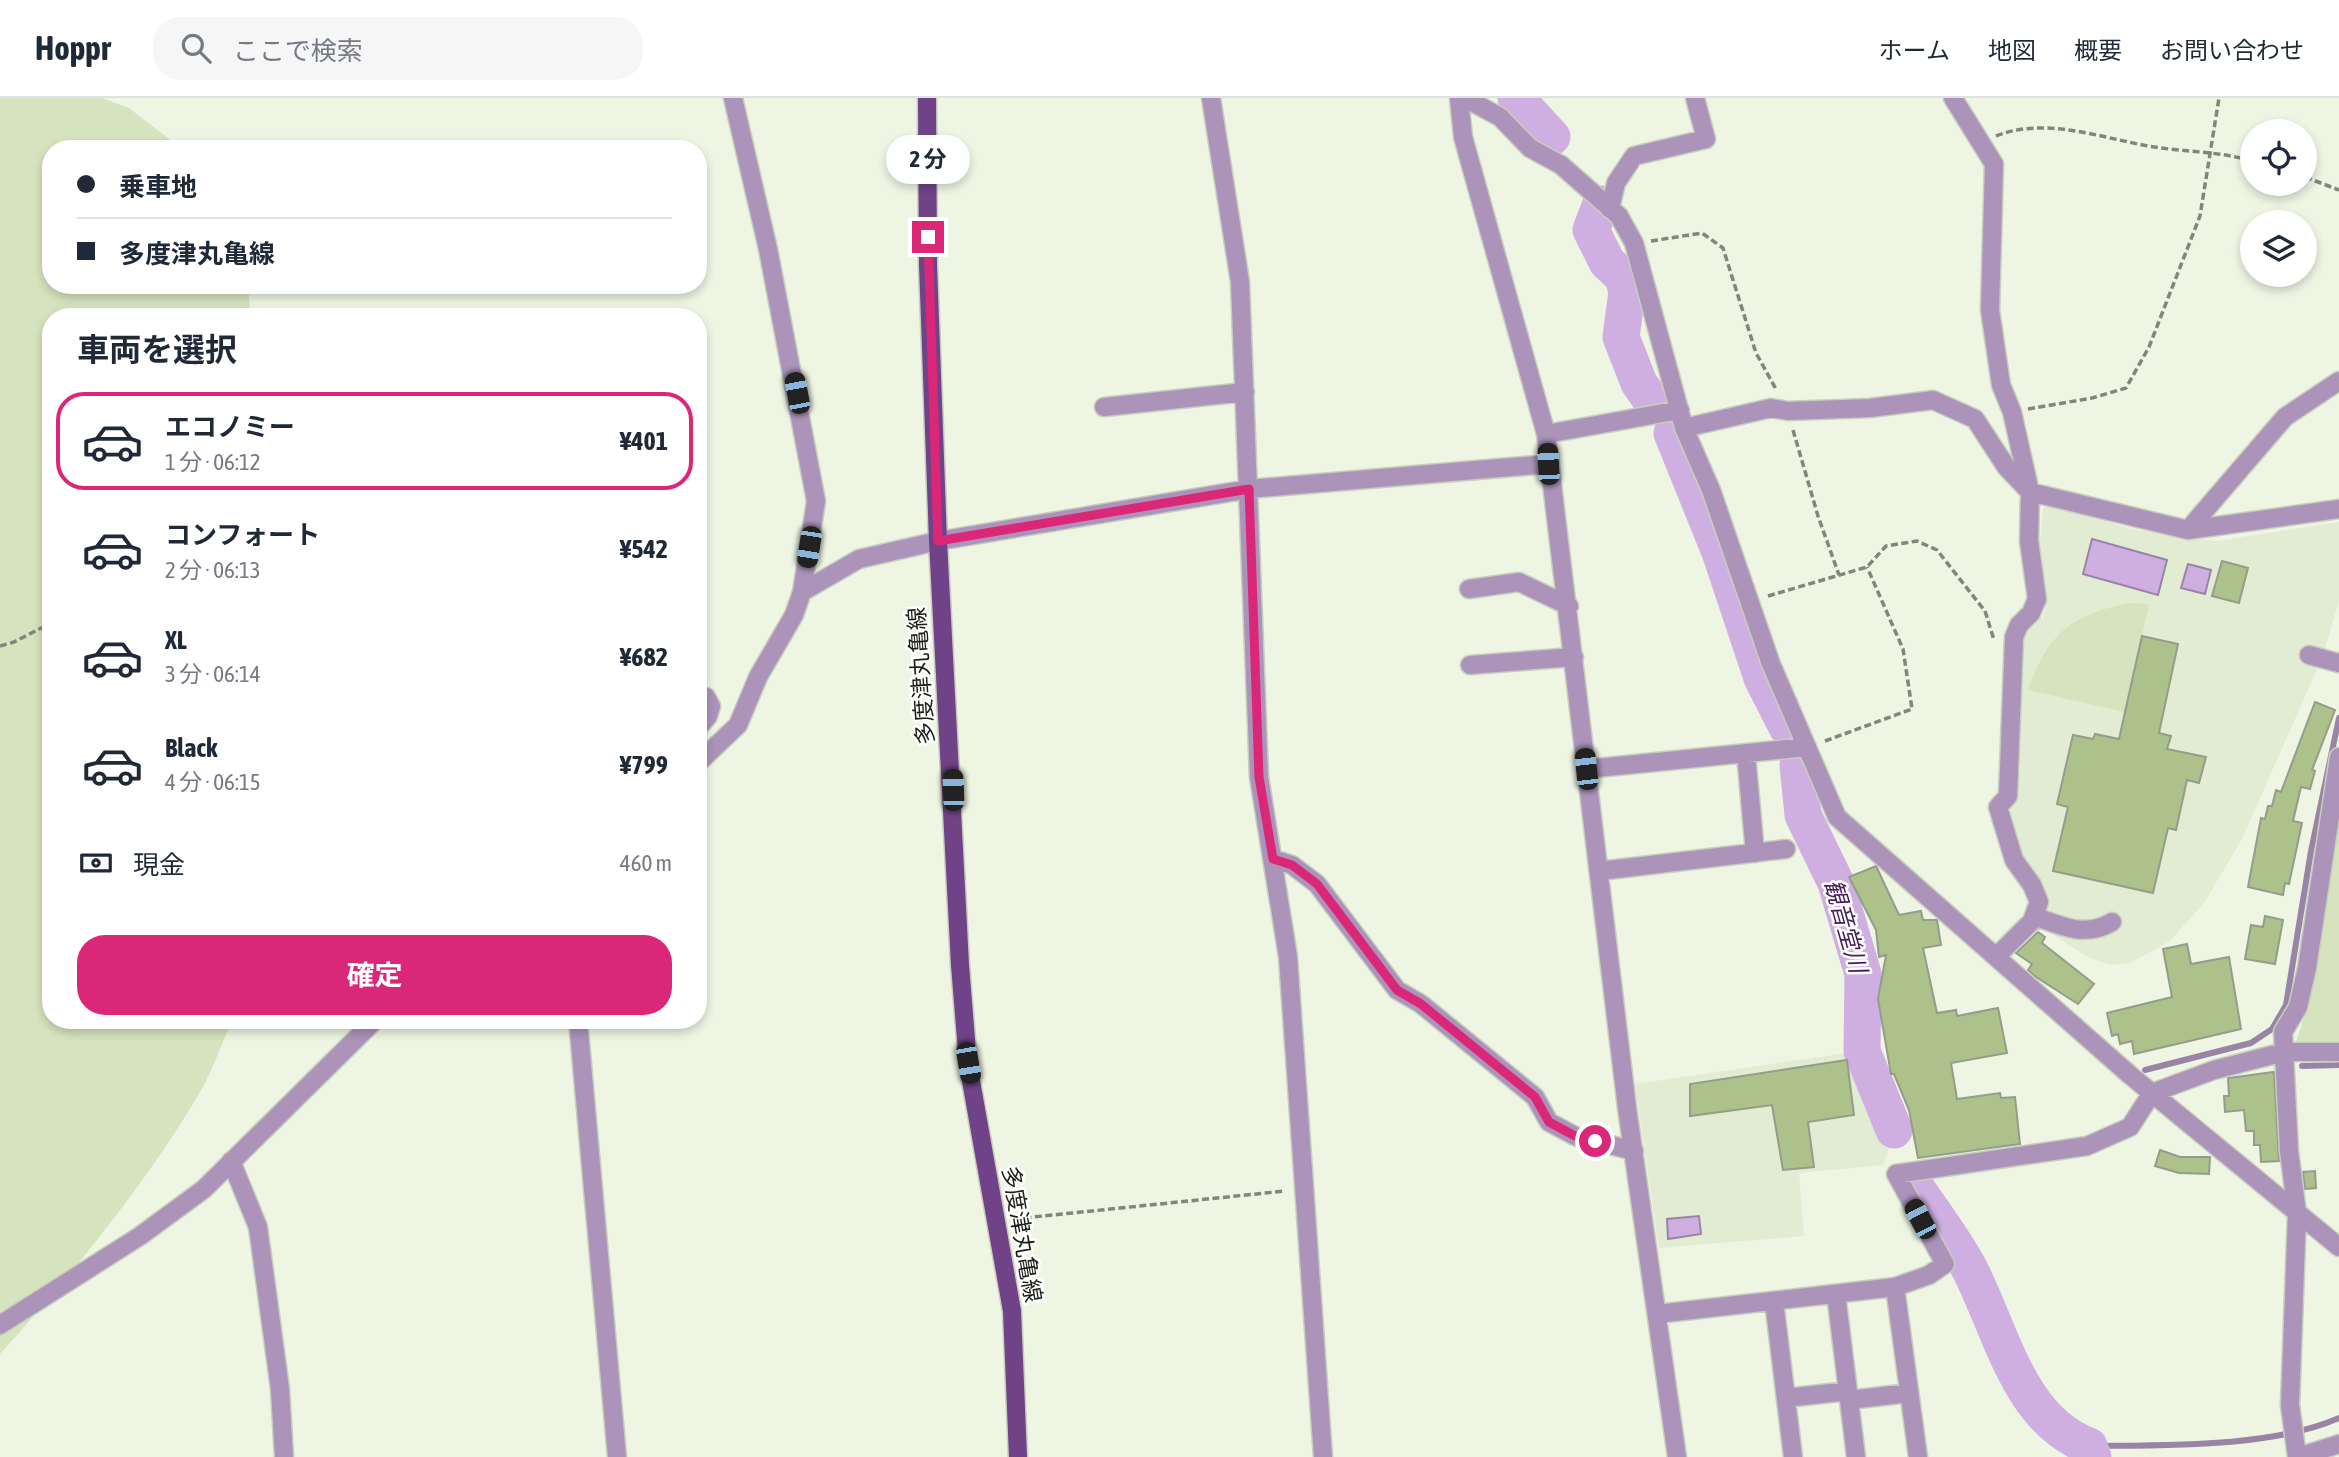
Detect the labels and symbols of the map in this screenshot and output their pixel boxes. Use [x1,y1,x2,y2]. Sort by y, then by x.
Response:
callout: 2 分 [886,136,970,184]
route end [912,221,944,253]
car [783,370,812,416]
car [1537,442,1560,486]
car [796,525,823,569]
street label: 多度津丸亀線 [903,606,939,746]
car [1574,747,1599,791]
car [942,769,965,811]
water label: 観音堂川 [1820,876,1873,979]
car [955,1040,982,1086]
route start [1579,1125,1611,1157]
street label: 多度津丸亀線 [997,1164,1047,1304]
car [1901,1196,1940,1242]

